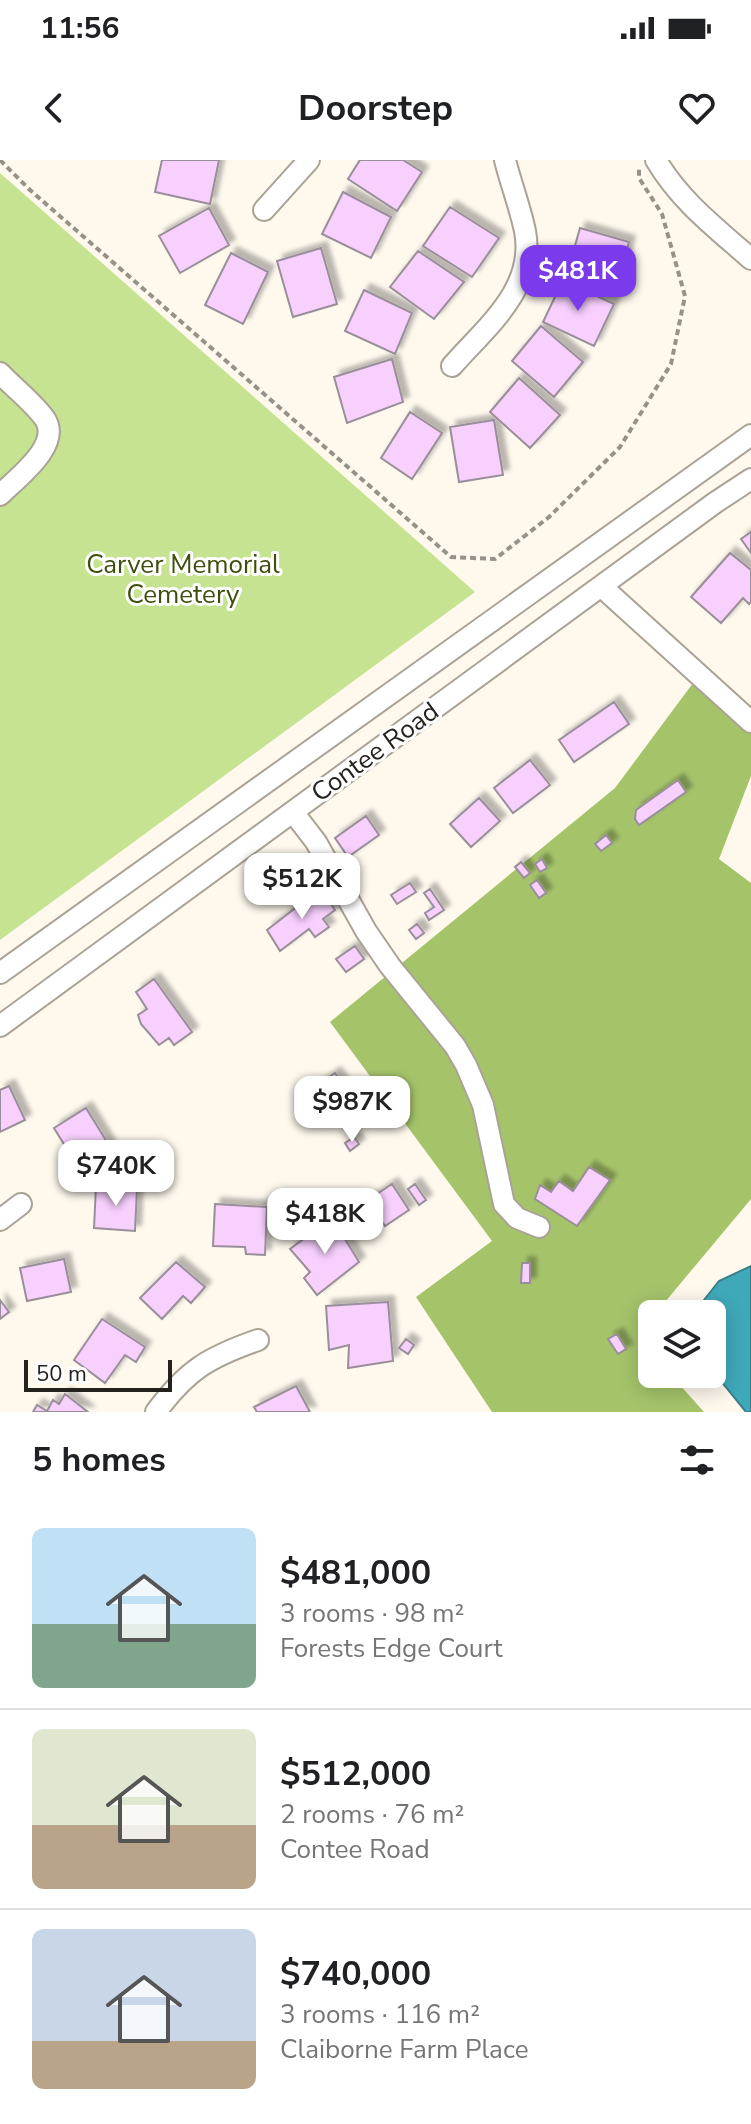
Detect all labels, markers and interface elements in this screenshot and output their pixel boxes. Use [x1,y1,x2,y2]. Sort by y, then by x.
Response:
text: 11:56 [40,8,119,49]
text: Doorstep [298,84,453,133]
icon: back [32,86,76,130]
icon: heart [675,86,719,130]
pin: $481K [522,245,634,313]
text: $481K [538,253,618,288]
park label: Carver Memorial Cemetery [86,547,280,612]
street label: Contee Road [304,694,446,810]
pin: $512K [246,853,358,921]
text: $512K [262,861,342,896]
pin: $987K [296,1076,408,1144]
text: $987K [312,1084,392,1119]
pin: $740K [60,1140,172,1208]
text: $740K [76,1148,156,1183]
pin: $418K [269,1188,381,1256]
text: $418K [285,1196,365,1231]
map controls [638,1300,726,1388]
button: layers [638,1300,726,1388]
scale bar [24,1356,172,1392]
text: 50 m [36,1359,87,1389]
text: 5 homes [32,1437,166,1483]
icon: filters [675,1438,719,1482]
text: $481,000 [280,1550,431,1596]
icon: home [96,1560,192,1656]
text: 3 rooms · 98 m² [280,1596,464,1631]
text: Forests Edge Court [280,1631,503,1666]
text: $512,000 [280,1751,431,1797]
icon: home [96,1761,192,1857]
text: 2 rooms · 76 m² [280,1797,464,1832]
text: Contee Road [280,1832,430,1867]
text: $740,000 [280,1951,431,1997]
icon: home [96,1961,192,2057]
text: 3 rooms · 116 m² [280,1997,480,2032]
text: Claiborne Farm Place [280,2032,529,2067]

